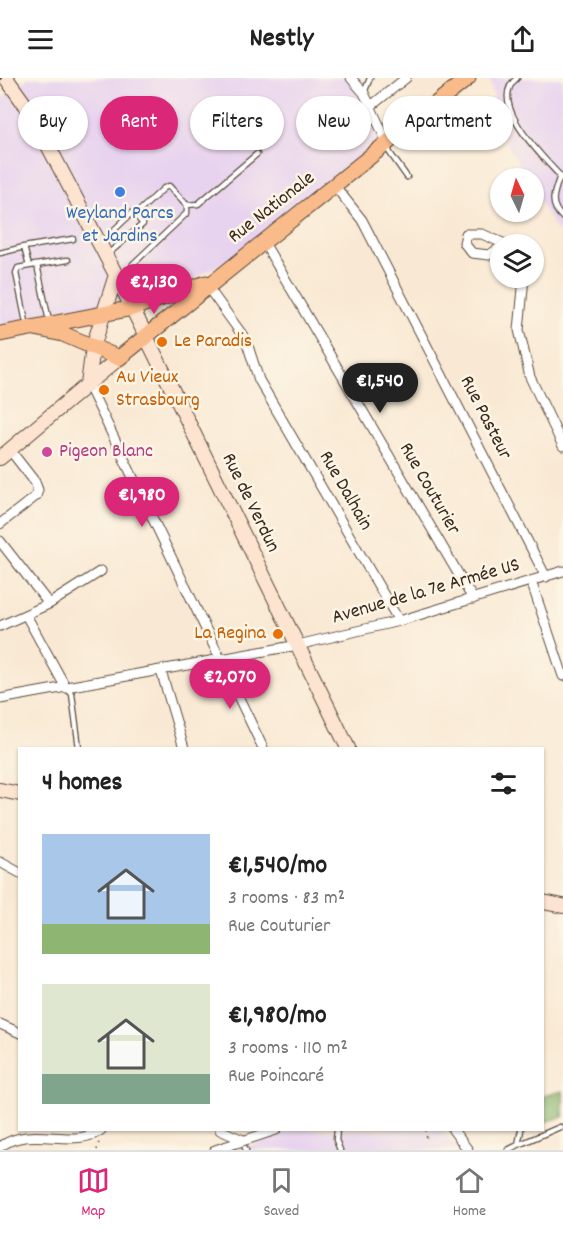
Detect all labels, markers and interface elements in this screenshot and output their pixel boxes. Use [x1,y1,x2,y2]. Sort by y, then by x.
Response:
text: Nestly [250,20,313,59]
icon: menu [24,23,57,56]
icon: share [506,23,539,56]
chip: Buy [18,96,88,150]
chip: Rent [100,96,178,150]
chip: Filters [190,96,284,150]
chip: New [296,96,371,150]
chip: Apartment [383,96,513,150]
street label: Rue Nationale [223,165,321,251]
north arrow [490,168,544,222]
map controls [490,168,544,288]
marker: Weyland Parcs et Jardins [113,185,127,199]
place label: Weyland Parcs et Jardins [66,200,174,251]
button: layers [490,234,544,288]
pin: €2,130 [105,264,203,315]
text: €2,130 [130,269,178,297]
place label: Le Paradis [174,328,252,356]
marker: Le Paradis [155,335,169,349]
pin: €1,540 [331,363,429,414]
place label: Au Vieux Strasbourg [116,364,200,415]
text: €1,540 [356,368,404,396]
street label: Rue Pasteur [452,371,518,465]
marker: Au Vieux Strasbourg [97,383,111,397]
place label: Pigeon Blanc [59,438,153,466]
street label: Rue Couturier [391,438,467,541]
marker: Pigeon Blanc [40,445,54,459]
street label: Rue Dalhain [311,446,379,536]
street label: Rue de Verdun [214,449,286,557]
pin: €1,980 [93,477,191,528]
text: €1,980 [118,482,166,510]
street label: Avenue de la 7e Armée US [329,552,523,632]
place label: La Regina [194,620,267,648]
marker: La Regina [271,627,285,641]
pin: €2,070 [181,659,279,710]
text: €2,070 [203,664,257,692]
text: 4 homes [42,765,122,802]
icon: filters [487,767,520,800]
text: €1,540/mo [228,848,327,885]
icon: home [90,858,162,930]
text: 3 rooms · 83 m² [228,885,345,913]
text: Rue Couturier [228,913,330,941]
text: €1,980/mo [228,998,327,1035]
icon: home [90,1008,162,1080]
text: 3 rooms · 110 m² [228,1035,348,1063]
text: Rue Poincaré [228,1063,324,1091]
tab: Map [77,1164,110,1223]
tab: Saved [263,1164,299,1223]
tab: Home [453,1164,486,1223]

